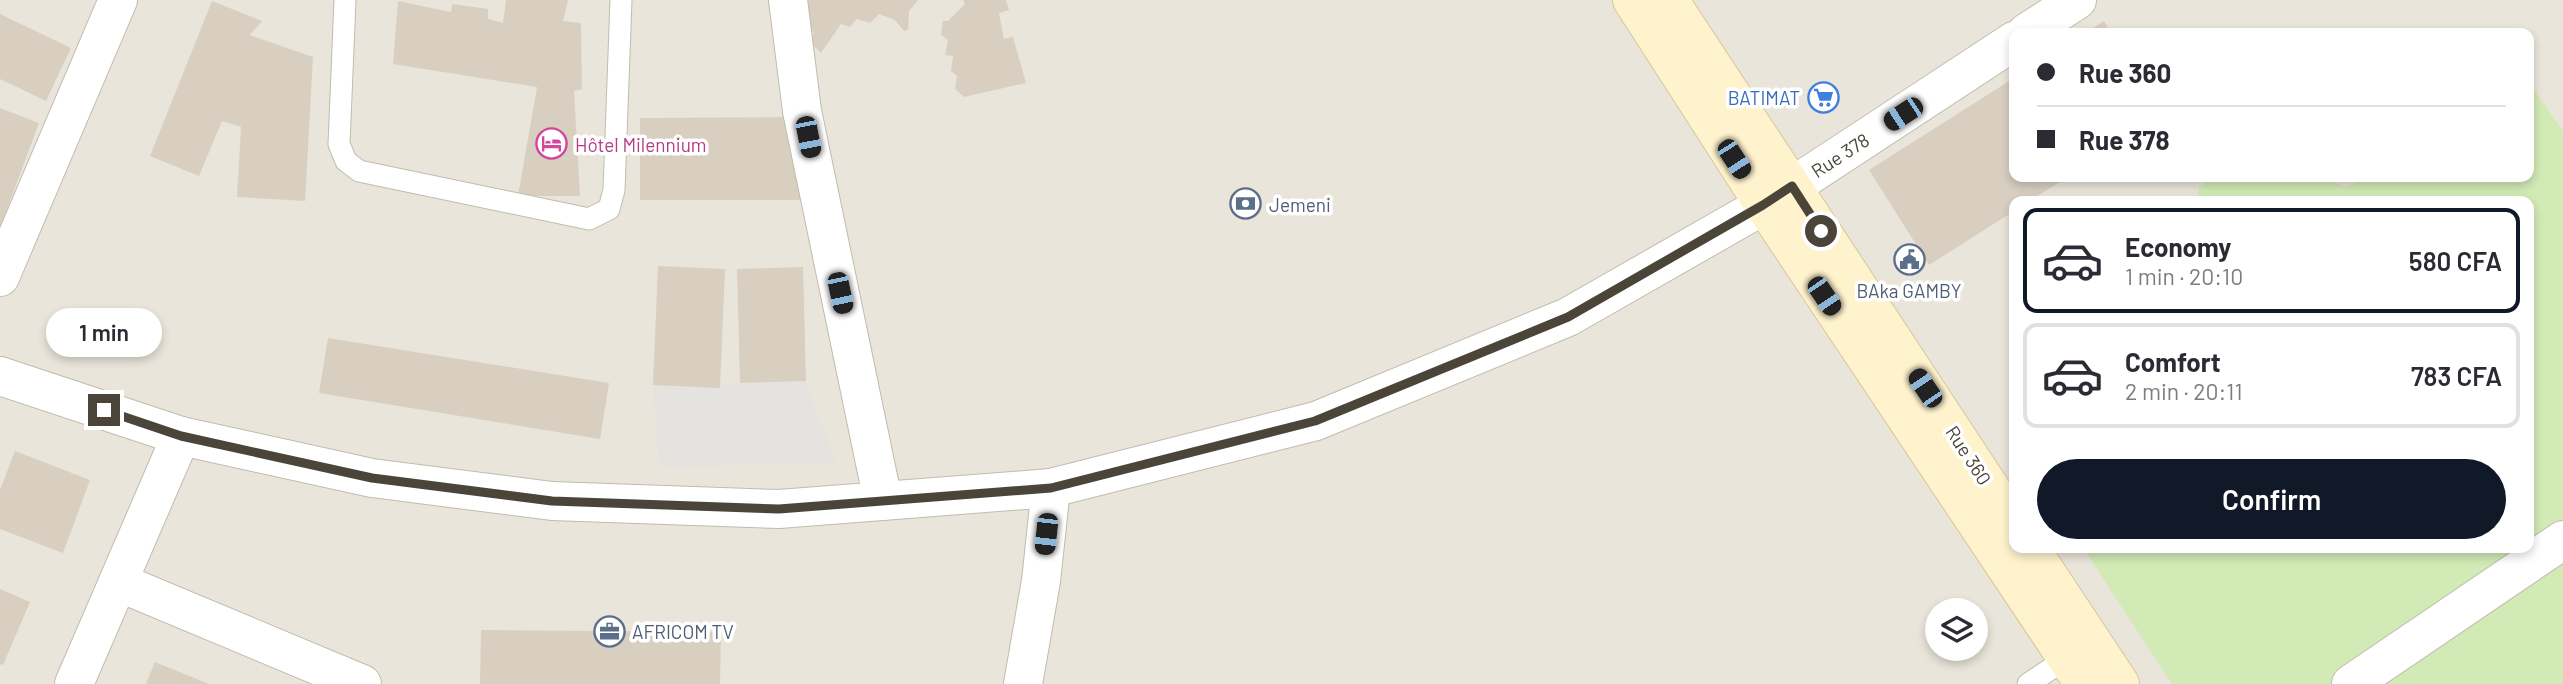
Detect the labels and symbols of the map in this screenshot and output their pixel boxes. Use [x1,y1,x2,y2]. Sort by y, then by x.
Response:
supermarket icon: BATIMAT [1806,80,1840,114]
place label: BATIMAT [1728,86,1800,109]
car [1880,94,1927,134]
car [794,114,823,160]
hotel icon: Hôtel Milennium [535,127,569,161]
street label: Rue 378 [1807,128,1873,182]
place label: Hôtel Milennium [575,133,707,156]
car [1714,136,1755,182]
bank icon: Jemeni [1229,187,1263,221]
place label: Jemeni [1269,193,1331,216]
route start [1805,215,1837,247]
public building icon: BAka GAMBY [1892,242,1926,276]
car [826,270,855,316]
car [1804,273,1845,319]
place label: BAka GAMBY [1857,279,1962,302]
callout: 1 min [46,308,162,358]
car [1905,365,1946,411]
route end [88,394,120,426]
street label: Rue 360 [1941,421,1997,489]
car [1034,512,1059,556]
office icon: AFRICOM TV [592,614,626,648]
place label: AFRICOM TV [632,620,734,643]

